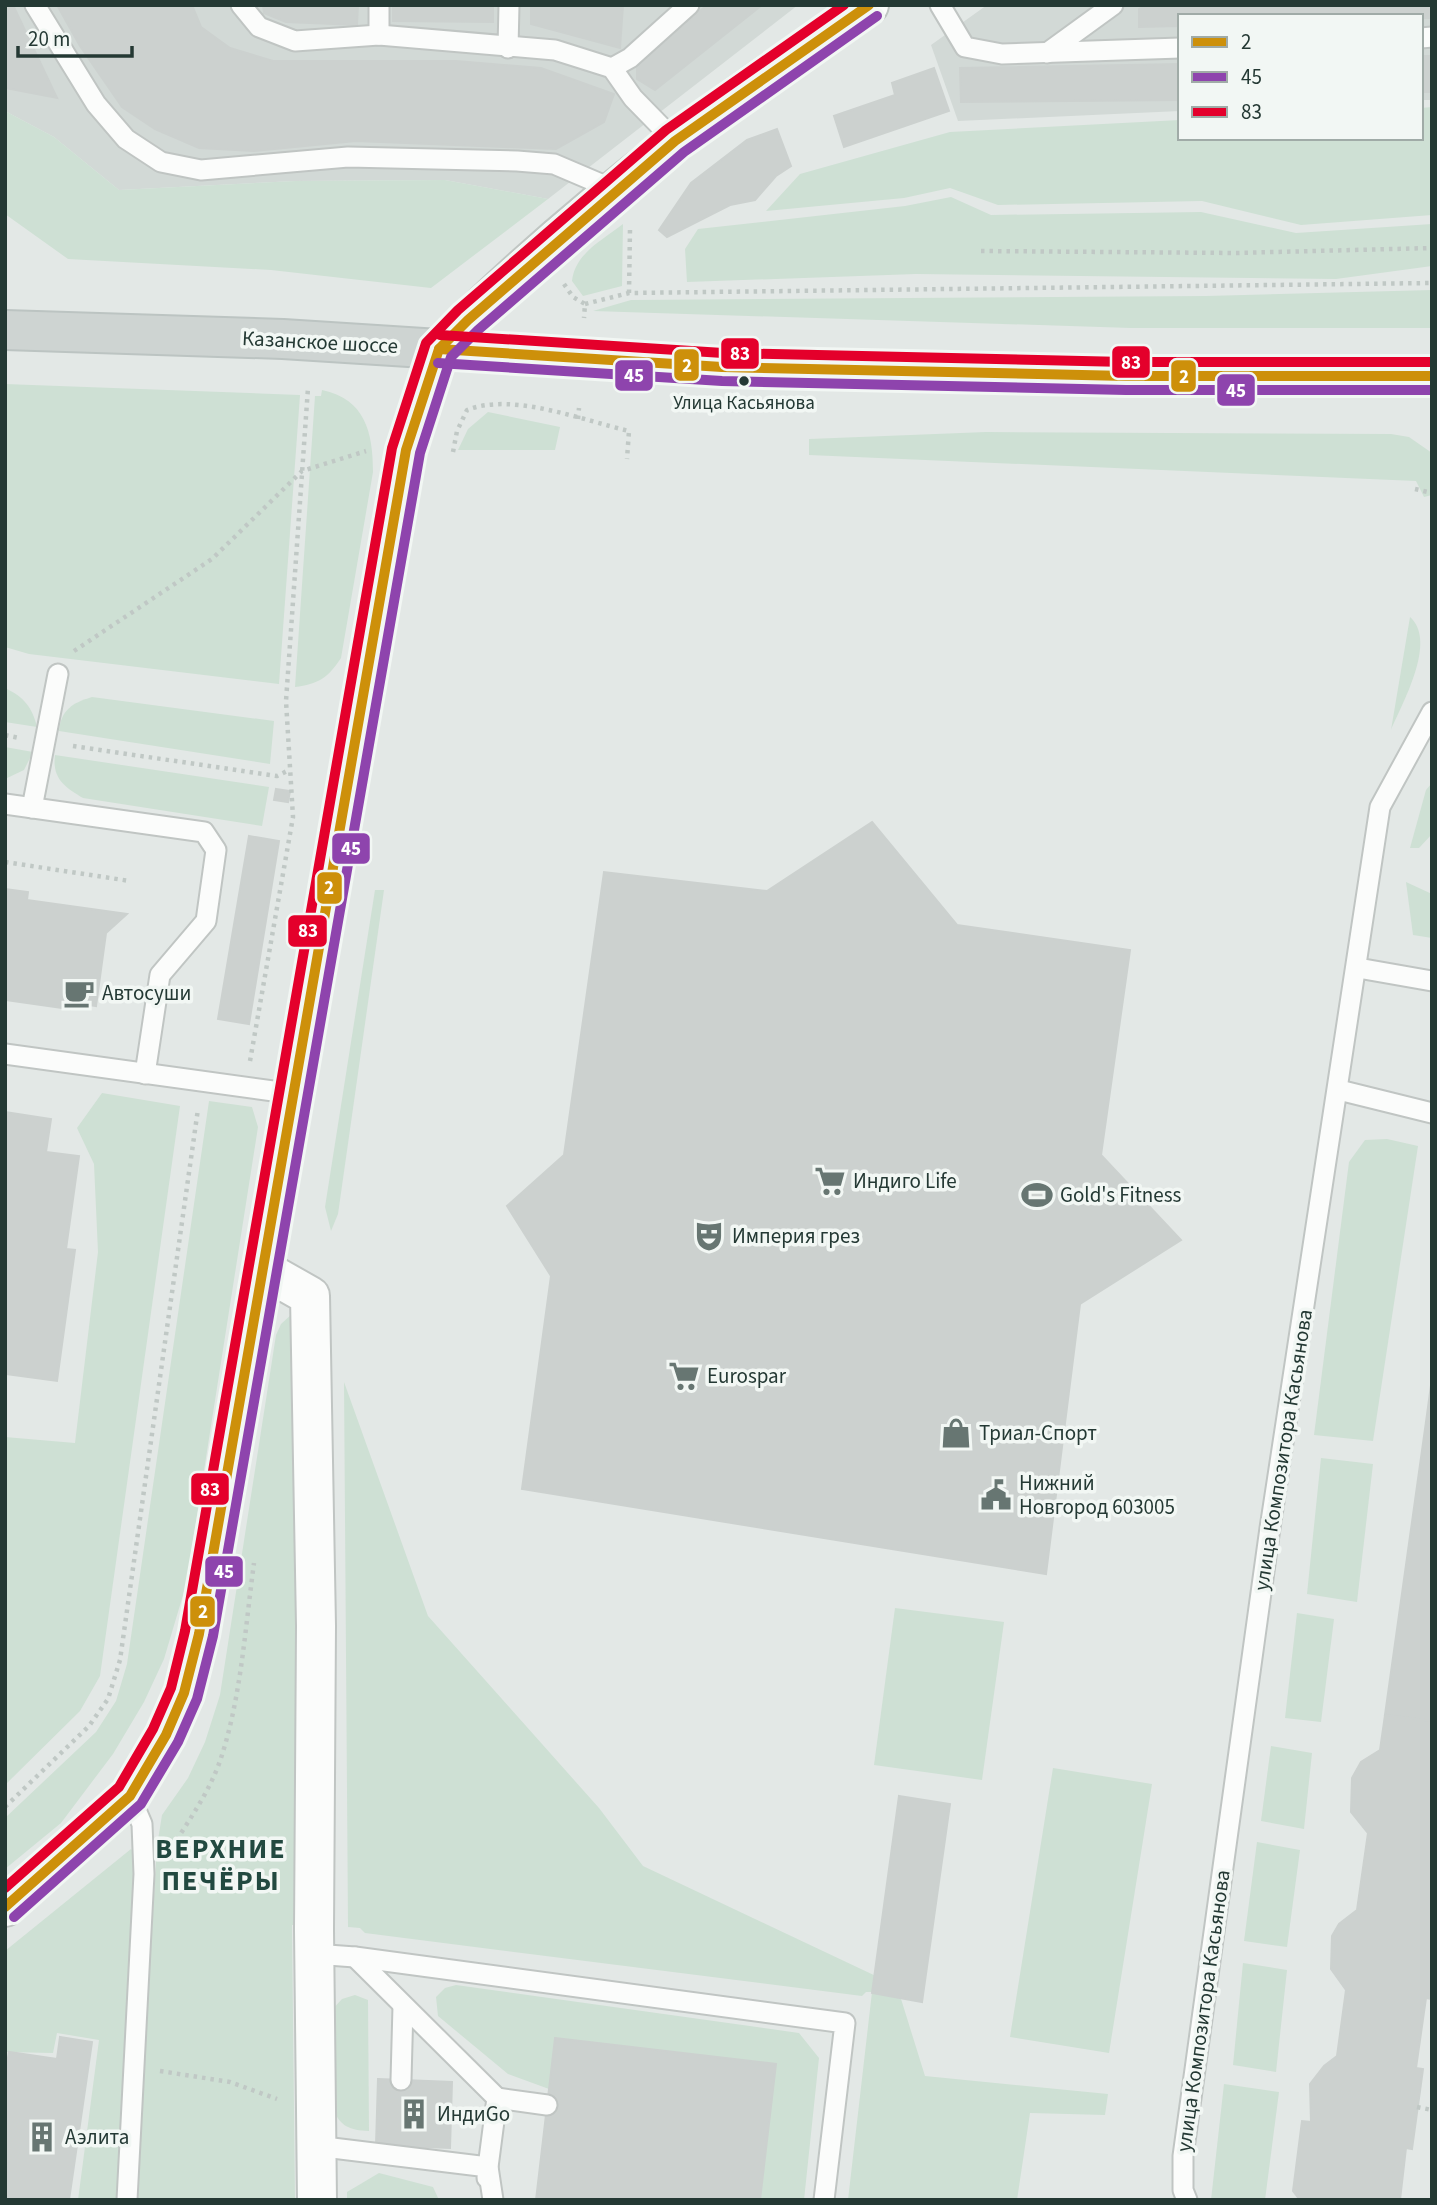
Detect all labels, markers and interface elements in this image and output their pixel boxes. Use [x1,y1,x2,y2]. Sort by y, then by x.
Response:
scale bar [18,14,131,58]
legend [1178,14,1423,140]
text: 20 m [28,24,70,54]
text: 2 [1241,27,1251,57]
text: 45 [1241,62,1262,92]
text: 83 [1241,97,1262,127]
street label: Казанское шоссе [241,323,399,361]
line badge: 83 [720,337,760,370]
text: 83 [730,341,750,368]
line badge: 83 [1111,345,1151,379]
line badge: 2 [673,348,700,382]
text: 83 [1121,350,1141,377]
text: 2 [682,353,692,380]
line badge: 45 [614,359,654,392]
line badge: 2 [1170,359,1197,393]
text: 45 [624,363,644,390]
text: 2 [1179,364,1189,391]
line badge: 45 [1216,373,1256,407]
marker: Улица Касьянова [737,374,751,388]
text: 45 [1226,378,1246,405]
place label: Улица Касьянова [673,390,815,417]
line badge: 45 [331,832,371,865]
text: 45 [341,836,361,863]
line badge: 2 [316,871,343,905]
text: 2 [324,875,334,902]
line badge: 83 [287,914,328,948]
text: 83 [298,918,318,945]
cafe icon: Автосуши [62,976,96,1010]
place label: Автосуши [102,978,191,1008]
supermarket icon: Индиго Life [813,1164,847,1198]
place label: Индиго Life [853,1166,957,1196]
sports icon: Gold's Fitness [1020,1178,1054,1212]
place label: Gold's Fitness [1060,1180,1181,1210]
theatre icon: Империя грез [692,1219,726,1253]
place label: Империя грез [732,1221,860,1251]
street label: улица Композитора Касьянова [1246,1307,1320,1593]
supermarket icon: Eurospar [667,1359,701,1393]
place label: Eurospar [707,1361,787,1391]
shop icon: Триал-Спорт [939,1416,973,1450]
place label: Триал-Спорт [979,1418,1097,1448]
place label: Нижний Новгород 603005 [1019,1468,1175,1522]
line badge: 83 [190,1472,230,1506]
text: 83 [200,1477,220,1504]
public building icon: Нижний Новгород 603005 [979,1478,1013,1512]
line badge: 45 [204,1555,244,1588]
text: 45 [214,1559,234,1586]
line badge: 2 [189,1595,216,1628]
text: 2 [198,1599,208,1626]
district label: ВЕРХНИЕ ПЕЧЁРЫ [155,1829,287,1901]
street label: улица Композитора Касьянова [1168,1868,1238,2154]
building icon: ИндиGo [397,2097,431,2131]
place label: ИндиGo [437,2099,510,2129]
building icon: Аэлита [25,2120,59,2154]
place label: Аэлита [65,2122,129,2152]

